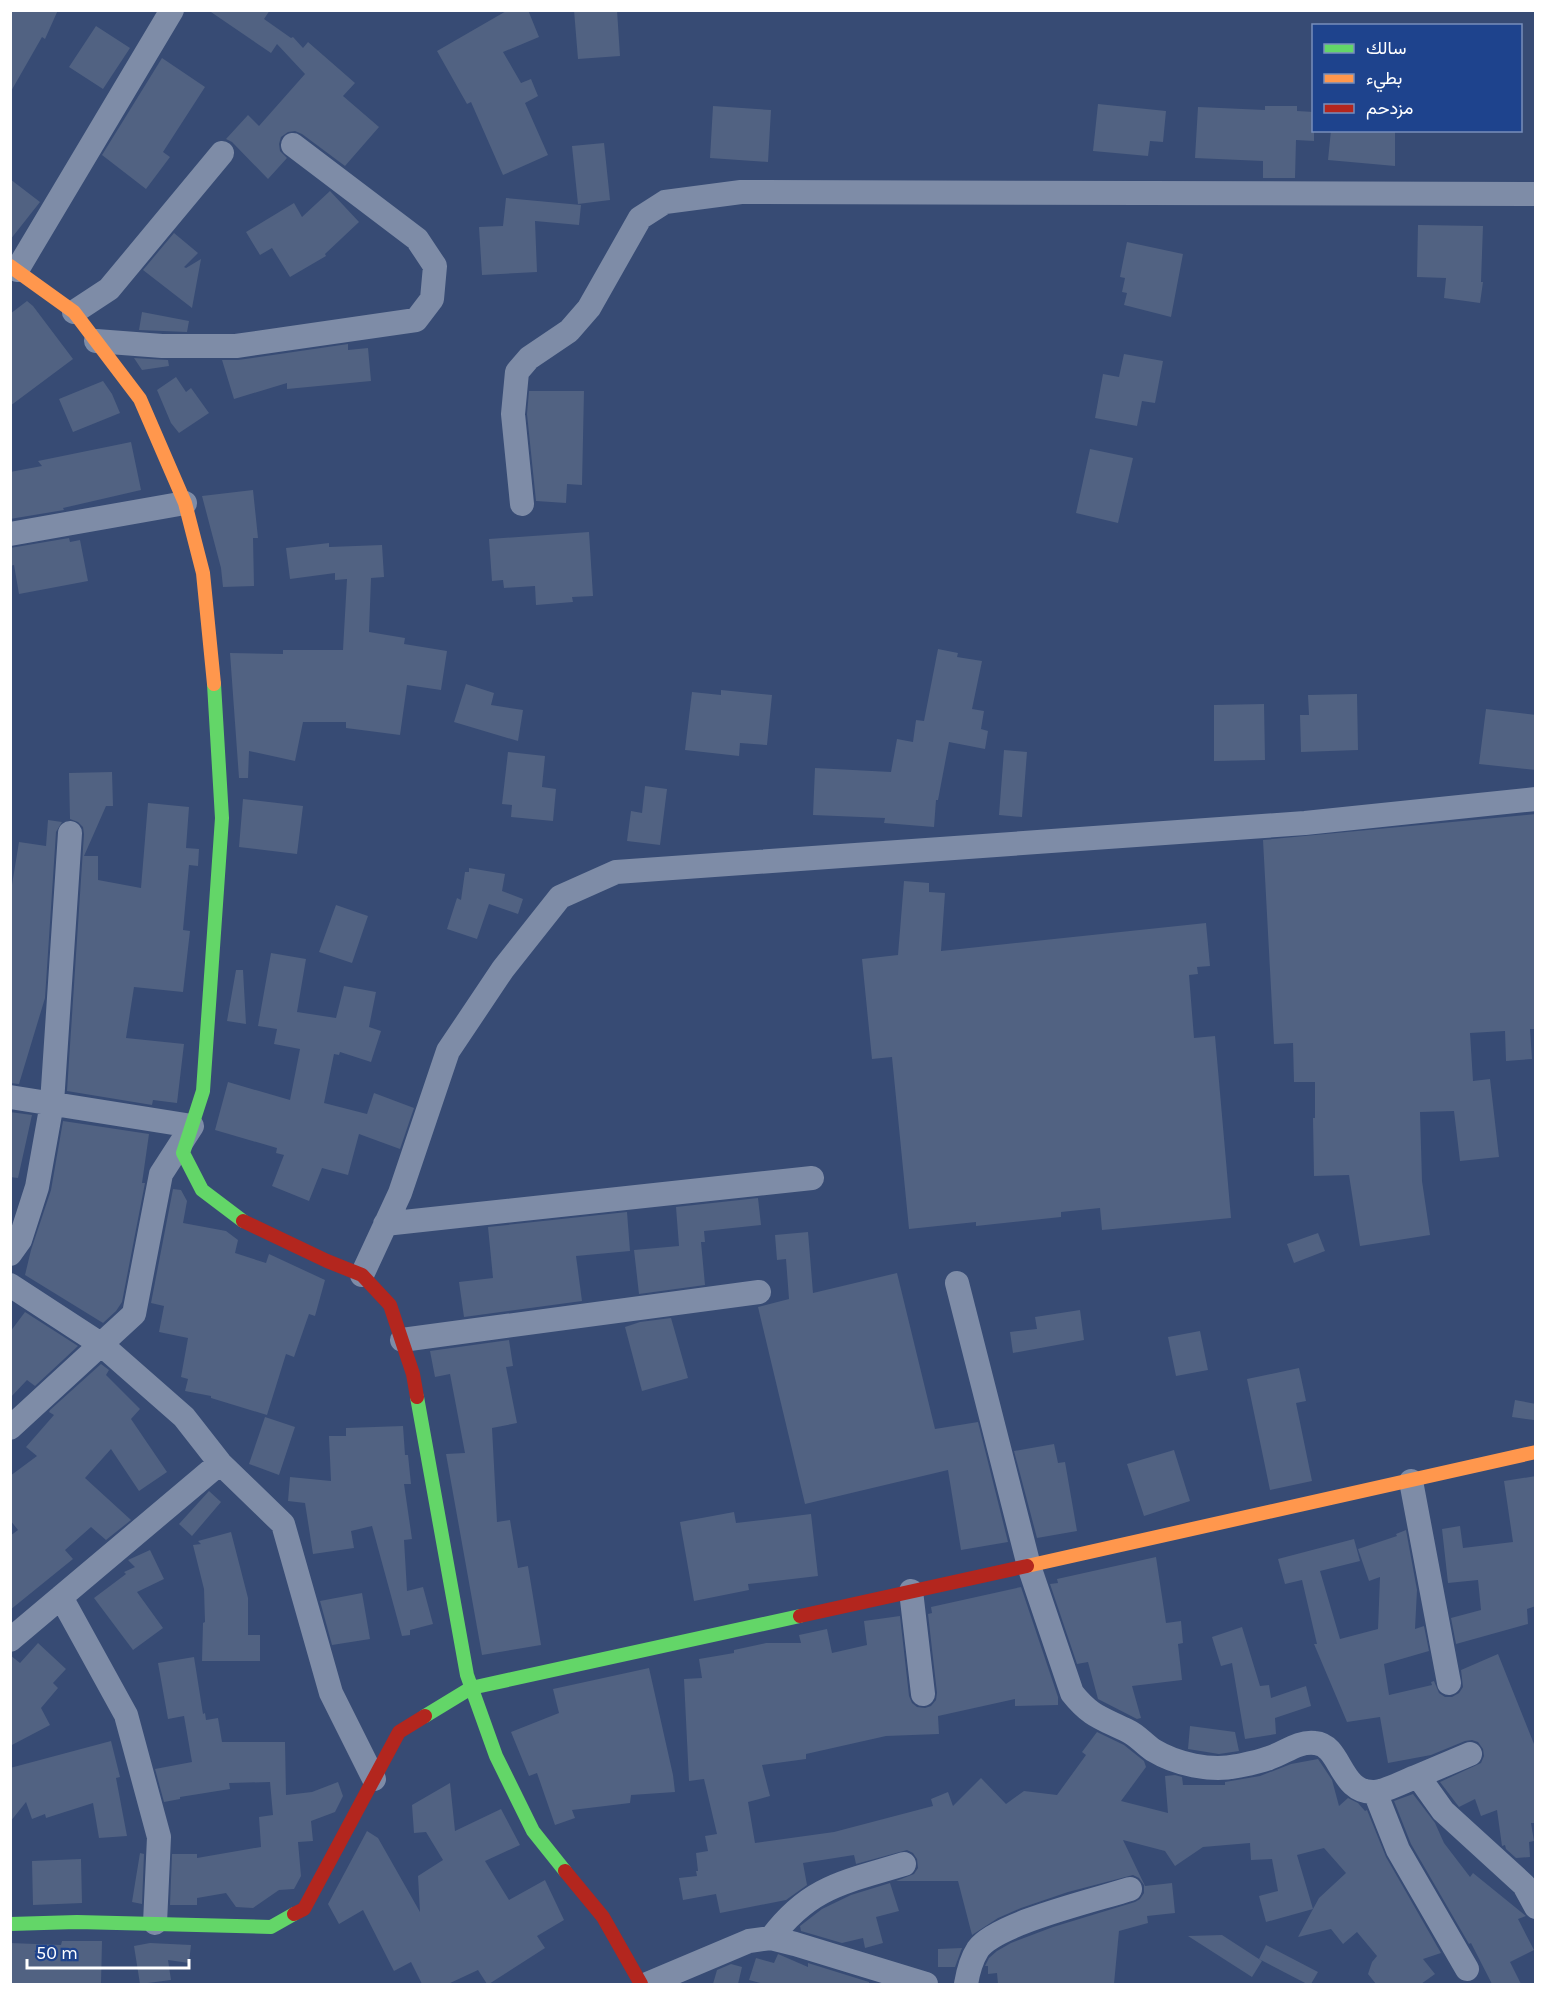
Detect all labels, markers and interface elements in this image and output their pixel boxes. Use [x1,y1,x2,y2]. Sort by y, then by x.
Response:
legend [1312,24,1522,132]
text: سالك [1366,37,1406,59]
text: بطيء [1366,67,1402,93]
text: مزدحم [1366,97,1413,120]
scale bar [27,1932,189,1970]
text: 50 m [36,1942,78,1964]

